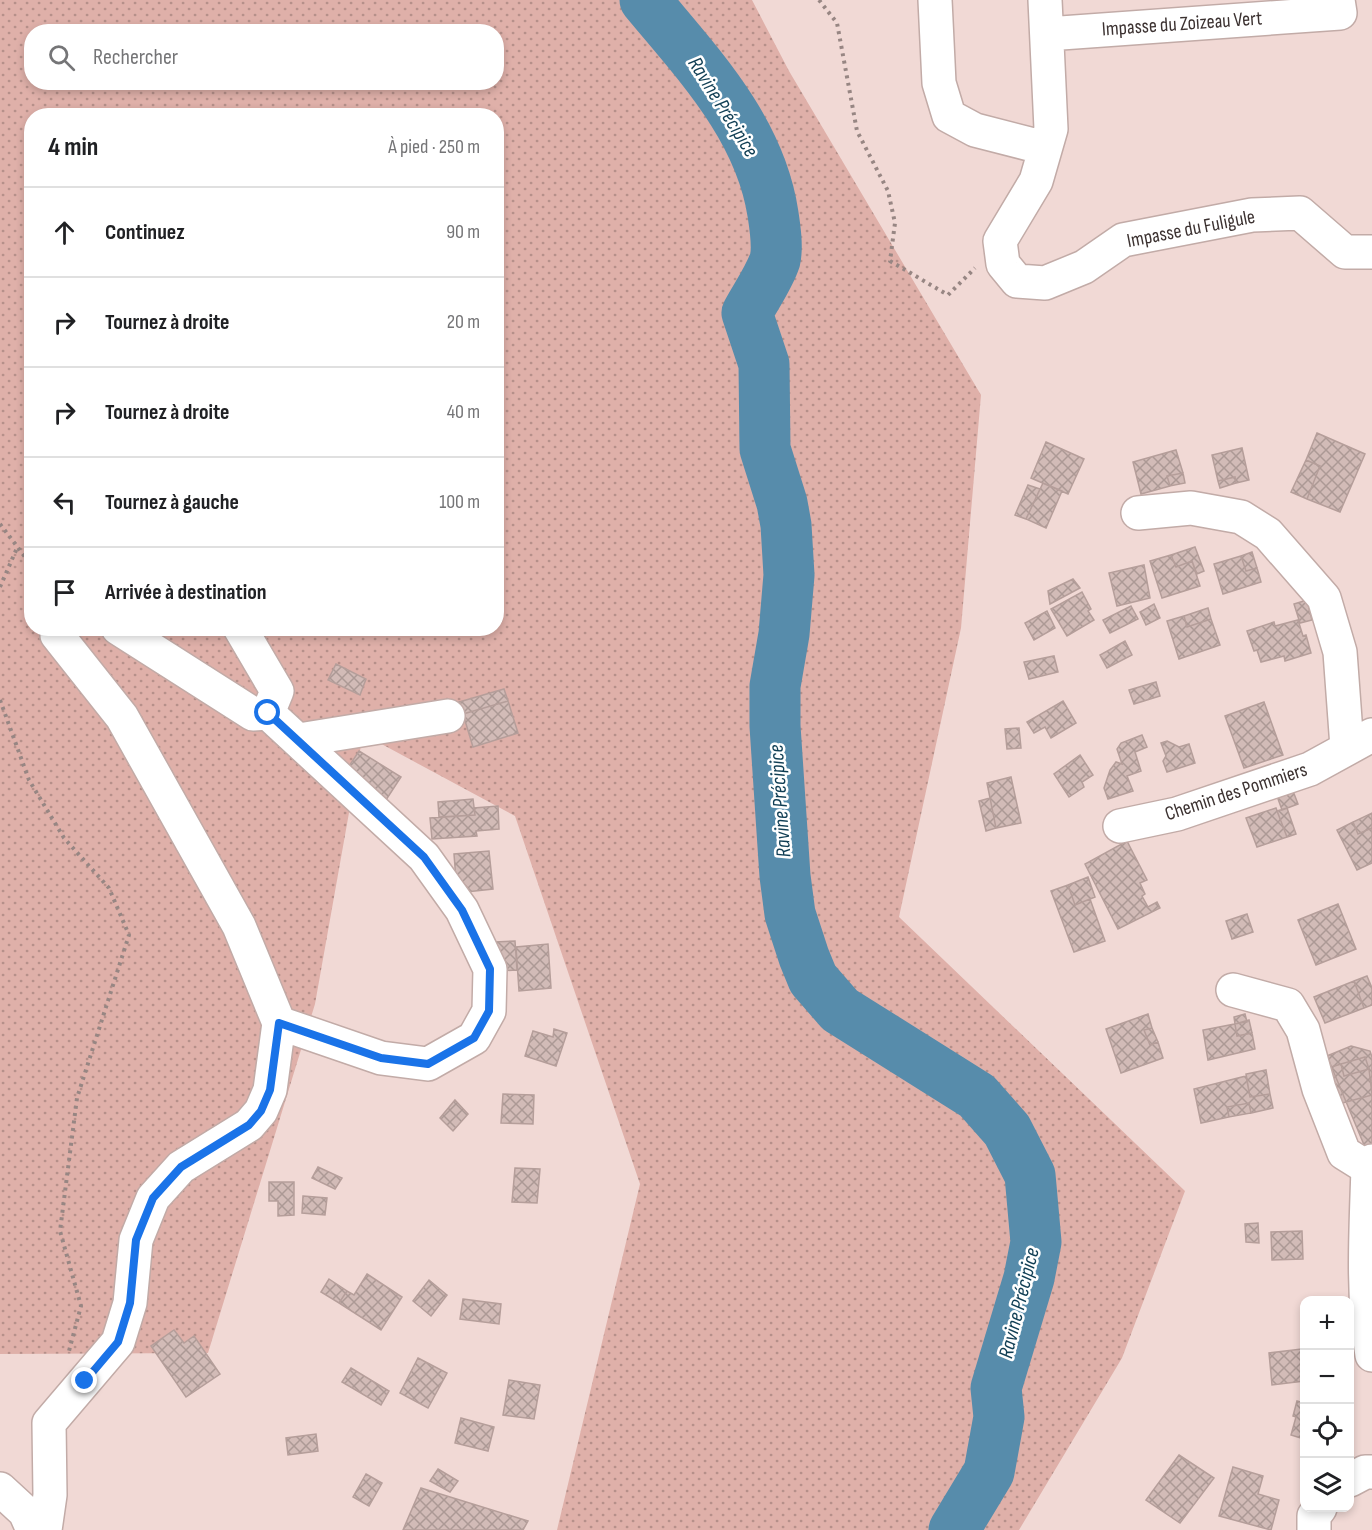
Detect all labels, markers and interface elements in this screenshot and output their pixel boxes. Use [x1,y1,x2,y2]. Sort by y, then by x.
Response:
street label: Impasse du Zoizeau Vert [1101,6,1263,42]
search box [24,24,504,90]
icon: search [45,41,78,74]
text: Rechercher [93,44,178,71]
water label: Ravine Précipice [682,52,764,162]
text: 4 min [48,132,98,163]
text: À pied · 250 m [388,135,480,159]
street label: Impasse du Fuligule [1125,205,1257,253]
icon: ahead [48,216,81,249]
text: Continuez [105,219,185,246]
text: 90 m [446,220,480,244]
icon: right [48,306,81,339]
text: Tournez à droite [105,309,230,336]
text: 20 m [447,310,480,334]
icon: right [48,396,81,429]
text: Tournez à droite [105,399,230,426]
text: 40 m [447,400,480,424]
icon: left [48,486,81,519]
text: Tournez à gauche [105,489,239,516]
text: 100 m [439,490,480,514]
icon: arrive [48,576,81,609]
text: Arrivée à destination [105,579,267,606]
route start [254,699,280,725]
water label: Ravine Précipice [764,744,796,858]
street label: Chemin des Pommiers [1162,758,1310,826]
water label: Ravine Précipice [993,1245,1045,1361]
map controls [1300,1296,1354,1512]
button: + [1300,1296,1354,1350]
button: − [1300,1350,1354,1404]
route end [71,1367,97,1393]
button: locate [1300,1404,1354,1458]
button: layers [1300,1458,1354,1512]

